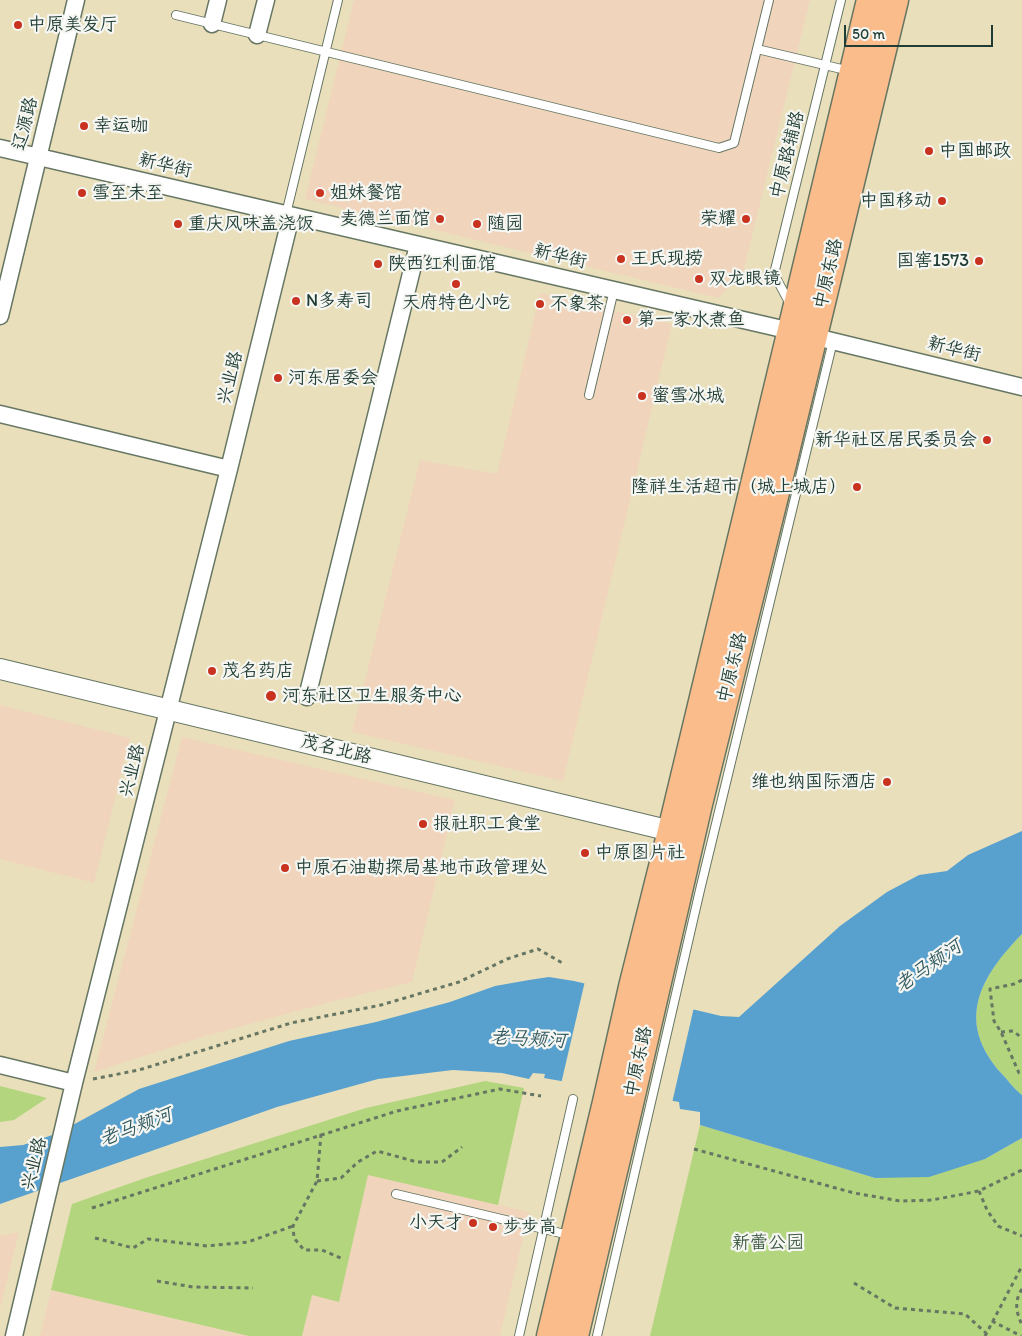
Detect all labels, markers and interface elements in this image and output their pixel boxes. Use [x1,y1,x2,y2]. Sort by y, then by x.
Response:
place label: 中原美发厅 [28,14,118,36]
scale bar [847,15,996,47]
marker: 中原美发厅 [12,19,24,31]
text: 50 m [852,25,885,43]
street label: 辽源路 [9,95,43,153]
street label: 中原路辅路 [767,109,809,201]
place label: 幸运咖 [94,115,148,137]
marker: 幸运咖 [78,120,90,132]
place label: 中国邮政 [939,140,1011,162]
marker: 中国邮政 [923,145,935,157]
street label: 新华街 [136,149,194,183]
place label: 雪至未至 [92,182,164,204]
place label: 姐妹餐馆 [330,182,402,204]
marker: 雪至未至 [76,187,88,199]
marker: 姐妹餐馆 [314,187,326,199]
place label: 中国移动 [860,190,932,212]
marker: 中国移动 [936,195,948,207]
place label: 麦德兰面馆 [340,208,430,230]
place label: 荣耀 [700,208,736,230]
place label: 重庆风味盖浇饭 [188,213,314,235]
marker: 麦德兰面馆 [434,213,446,225]
place label: 随园 [487,213,523,235]
marker: 荣耀 [740,213,752,225]
marker: 重庆风味盖浇饭 [172,218,184,230]
marker: 随园 [471,218,483,230]
street label: 中原东路 [810,236,848,312]
street label: 新华街 [531,240,589,274]
place label: 王氏现捞 [631,248,703,270]
place label: 国窖1573 [896,250,969,272]
place label: 陕西红利面馆 [388,253,496,275]
marker: 王氏现捞 [615,253,627,265]
marker: 国窖1573 [973,255,985,267]
marker: 陕西红利面馆 [372,258,384,270]
place label: 双龙眼镜 [709,268,781,290]
marker: 双龙眼镜 [693,273,705,285]
marker: 天府特色小吃 [450,278,462,290]
place label: N多寿司 [306,290,372,312]
place label: 天府特色小吃 [402,292,510,314]
place label: 不象茶 [550,293,604,315]
marker: N多寿司 [290,295,302,307]
marker: 不象茶 [534,298,546,310]
place label: 第一家水煮鱼 [637,309,745,331]
marker: 第一家水煮鱼 [621,314,633,326]
street label: 新华街 [925,333,983,367]
street label: 兴业路 [214,349,248,407]
place label: 河东居委会 [288,367,378,389]
marker: 河东居委会 [272,372,284,384]
place label: 蜜雪冰城 [652,385,724,407]
marker: 蜜雪冰城 [636,390,648,402]
place label: 新华社区居民委员会 [815,429,977,451]
marker: 新华社区居民委员会 [981,434,993,446]
place label: 隆祥生活超市（城上城店） [631,476,847,498]
marker: 隆祥生活超市（城上城店） [851,481,863,493]
street label: 中原东路 [714,630,752,706]
place label: 茂名药店 [222,660,294,682]
marker: 茂名药店 [206,665,218,677]
place label: 河东社区卫生服务中心 [282,685,462,707]
marker: 河东社区卫生服务中心 [264,689,278,703]
street label: 茂名北路 [298,731,374,769]
street label: 兴业路 [116,742,150,800]
place label: 维也纳国际酒店 [751,771,877,793]
marker: 维也纳国际酒店 [881,776,893,788]
place label: 报社职工食堂 [433,813,541,835]
marker: 报社职工食堂 [417,818,429,830]
place label: 中原图片社 [595,842,685,864]
marker: 中原图片社 [579,847,591,859]
place label: 中原石油勘探局基地市政管理处 [295,857,547,879]
marker: 中原石油勘探局基地市政管理处 [279,862,291,874]
water label: 老马颊河 [891,936,967,998]
street label: 中原东路 [621,1025,657,1099]
water label: 老马颊河 [489,1027,567,1053]
water label: 老马颊河 [96,1104,176,1152]
street label: 兴业路 [18,1135,52,1193]
place label: 小天才 [409,1212,463,1234]
place label: 步步高 [503,1216,557,1238]
marker: 小天才 [467,1217,479,1229]
marker: 步步高 [487,1221,499,1233]
park label: 新蕾公园 [732,1232,804,1254]

